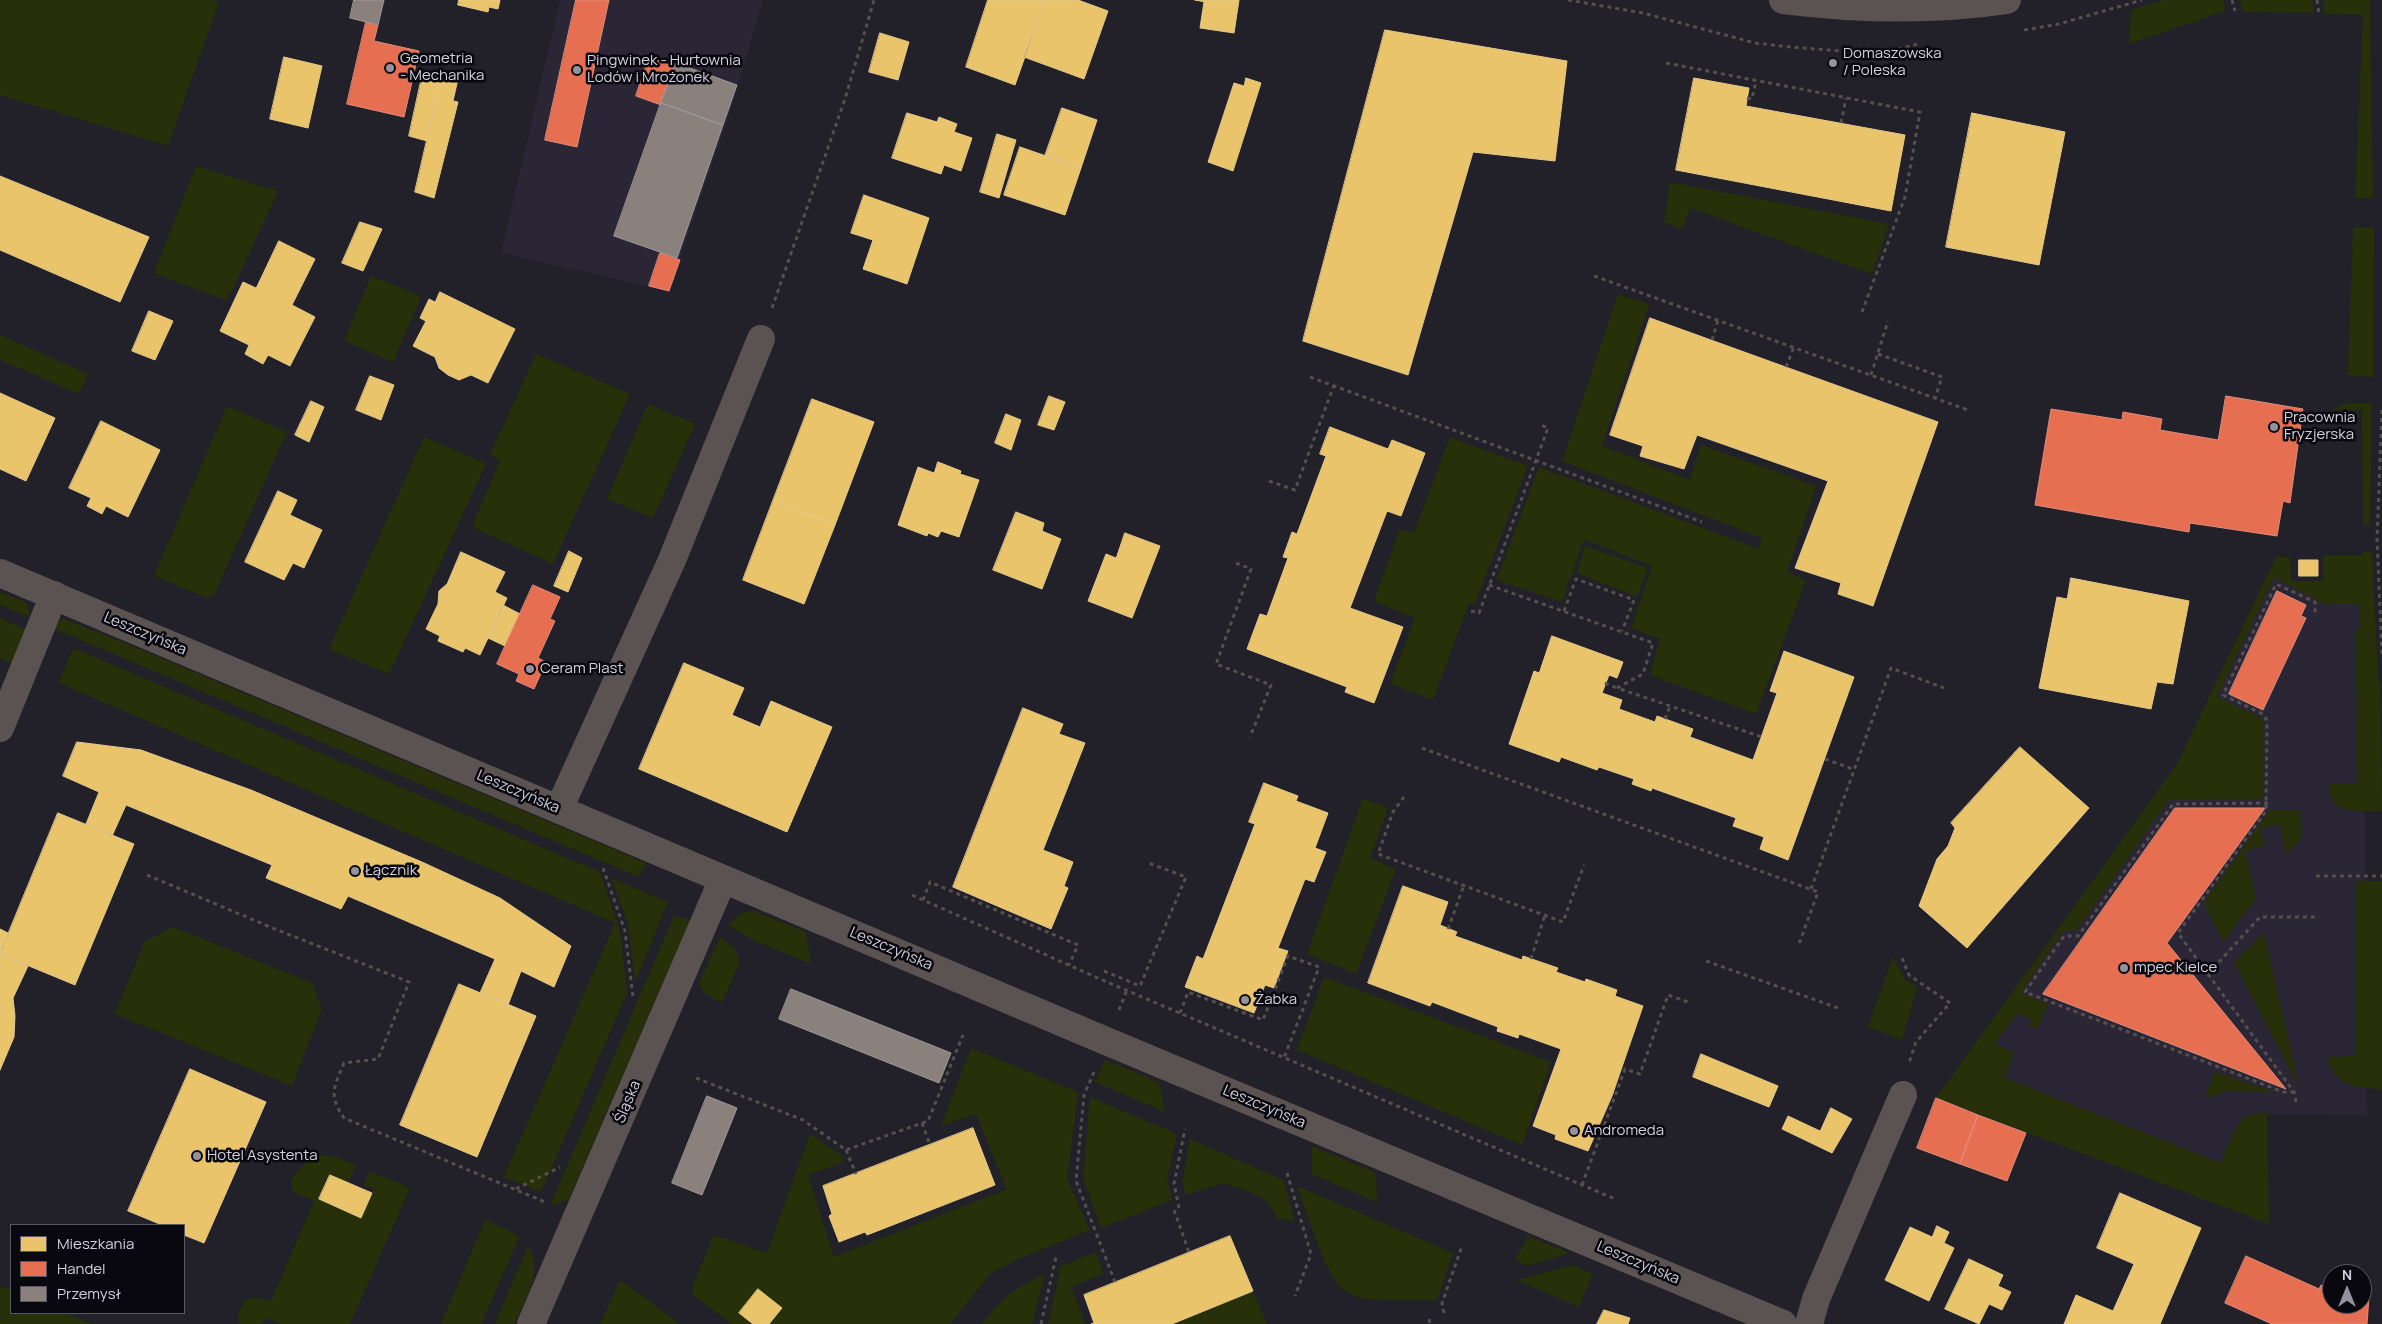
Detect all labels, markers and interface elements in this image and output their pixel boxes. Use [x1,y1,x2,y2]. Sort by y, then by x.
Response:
place label: Domaszowska / Poleska [1843,45,1942,80]
place label: Geometria - Mechanika [400,50,484,85]
place label: Pingwinek - Hurtownia Lodów i Mrożonek [587,52,741,87]
marker: Domaszowska / Poleska [1827,57,1839,69]
marker: Geometria - Mechanika [384,62,396,74]
marker: Pingwinek - Hurtownia Lodów i Mrożonek [571,64,583,76]
place label: Pracownia Fryzjerska [2284,409,2355,444]
marker: Pracownia Fryzjerska [2268,421,2280,433]
street label: Leszczyńska [101,609,189,659]
place label: Ceram Plast [540,660,623,678]
marker: Ceram Plast [524,663,536,675]
street label: Leszczyńska [474,767,562,817]
place label: Łącznik [365,862,417,880]
marker: Łącznik [349,865,361,877]
street label: Leszczyńska [847,924,935,974]
place label: mpec Kielce [2134,959,2217,977]
marker: mpec Kielce [2118,962,2130,974]
place label: Żabka [1255,991,1297,1009]
marker: Żabka [1239,994,1251,1006]
street label: Śląska [611,1078,645,1126]
street label: Leszczyńska [1220,1082,1308,1132]
place label: Andromeda [1584,1122,1664,1140]
marker: Andromeda [1568,1125,1580,1137]
place label: Hotel Asystenta [207,1147,317,1165]
marker: Hotel Asystenta [191,1150,203,1162]
legend [10,1224,185,1314]
text: Mieszkania [57,1233,134,1254]
street label: Leszczyńska [1594,1238,1682,1288]
text: Handel [57,1258,106,1279]
north arrow [2322,1264,2372,1314]
text: N [2342,1265,2352,1284]
text: Przemysł [57,1283,121,1304]

